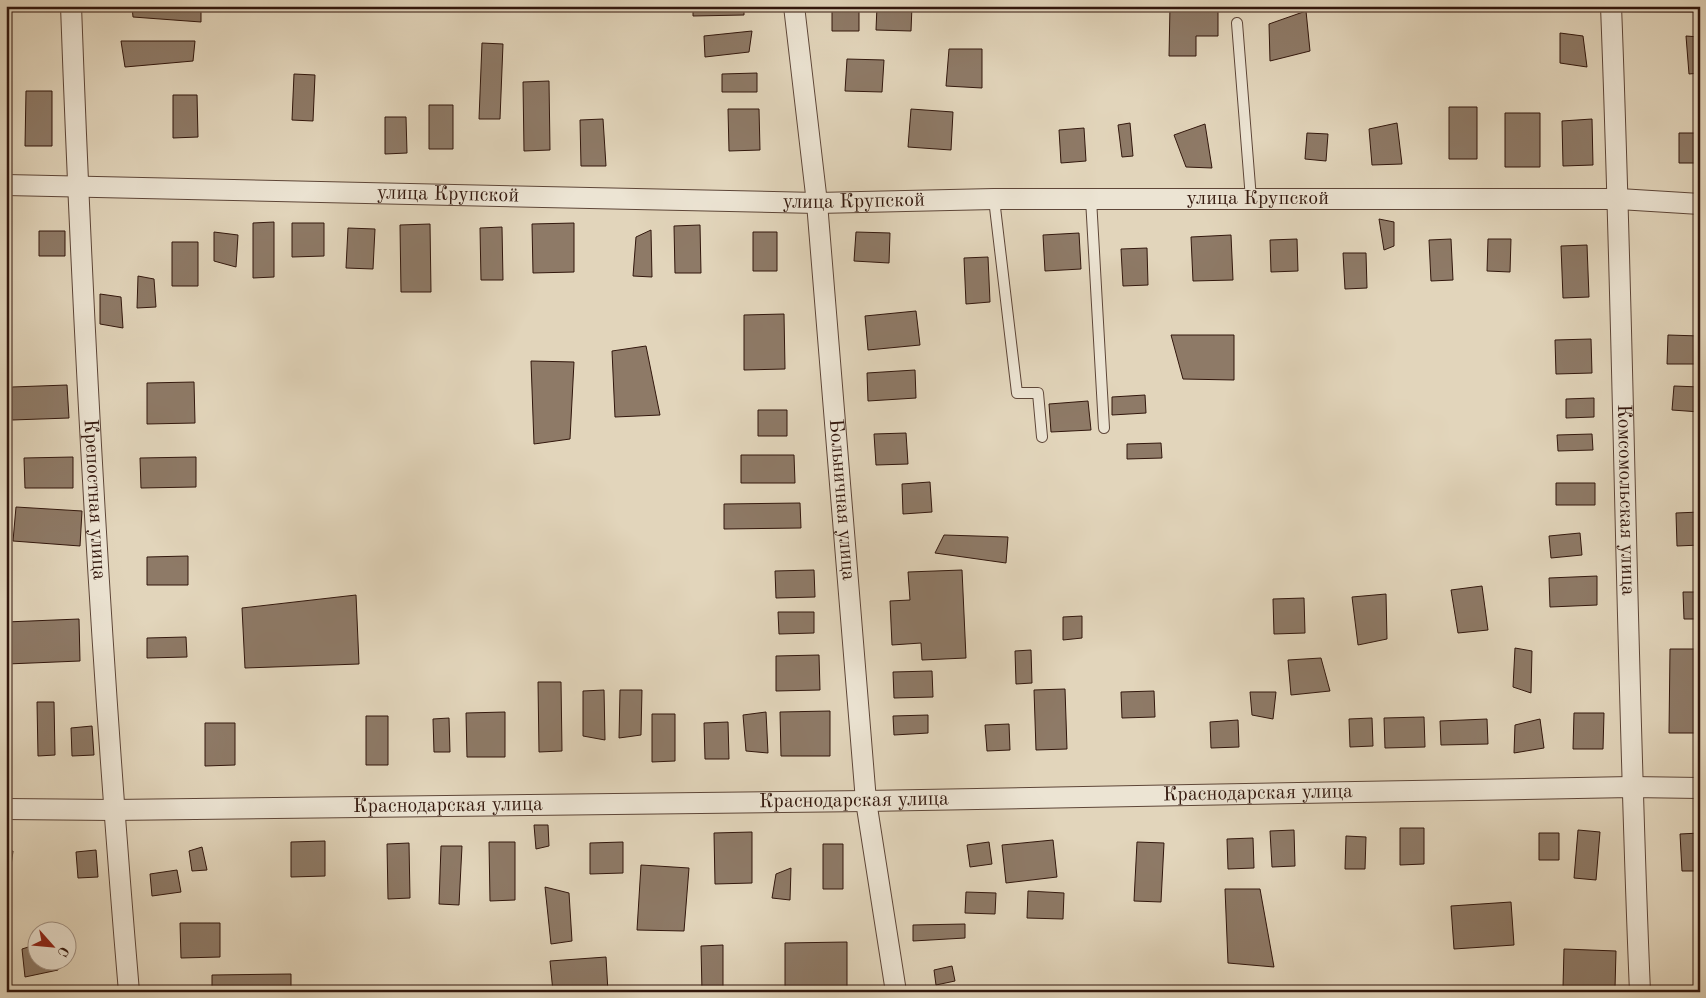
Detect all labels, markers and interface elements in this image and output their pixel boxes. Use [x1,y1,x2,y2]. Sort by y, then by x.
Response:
street label: улица Крупской [377,183,519,206]
street label: улица Крупской [1187,189,1329,209]
street label: улица Крупской [782,191,925,213]
street label: Комсомольская улица [1613,404,1637,596]
street label: Крепостная улица [80,418,109,581]
street label: Больничная улица [825,418,858,581]
street label: Краснодарская улица [1163,782,1353,806]
street label: Краснодарская улица [759,789,949,812]
street label: Краснодарская улица [353,795,543,817]
north arrow [28,920,78,970]
text: С [54,944,71,959]

